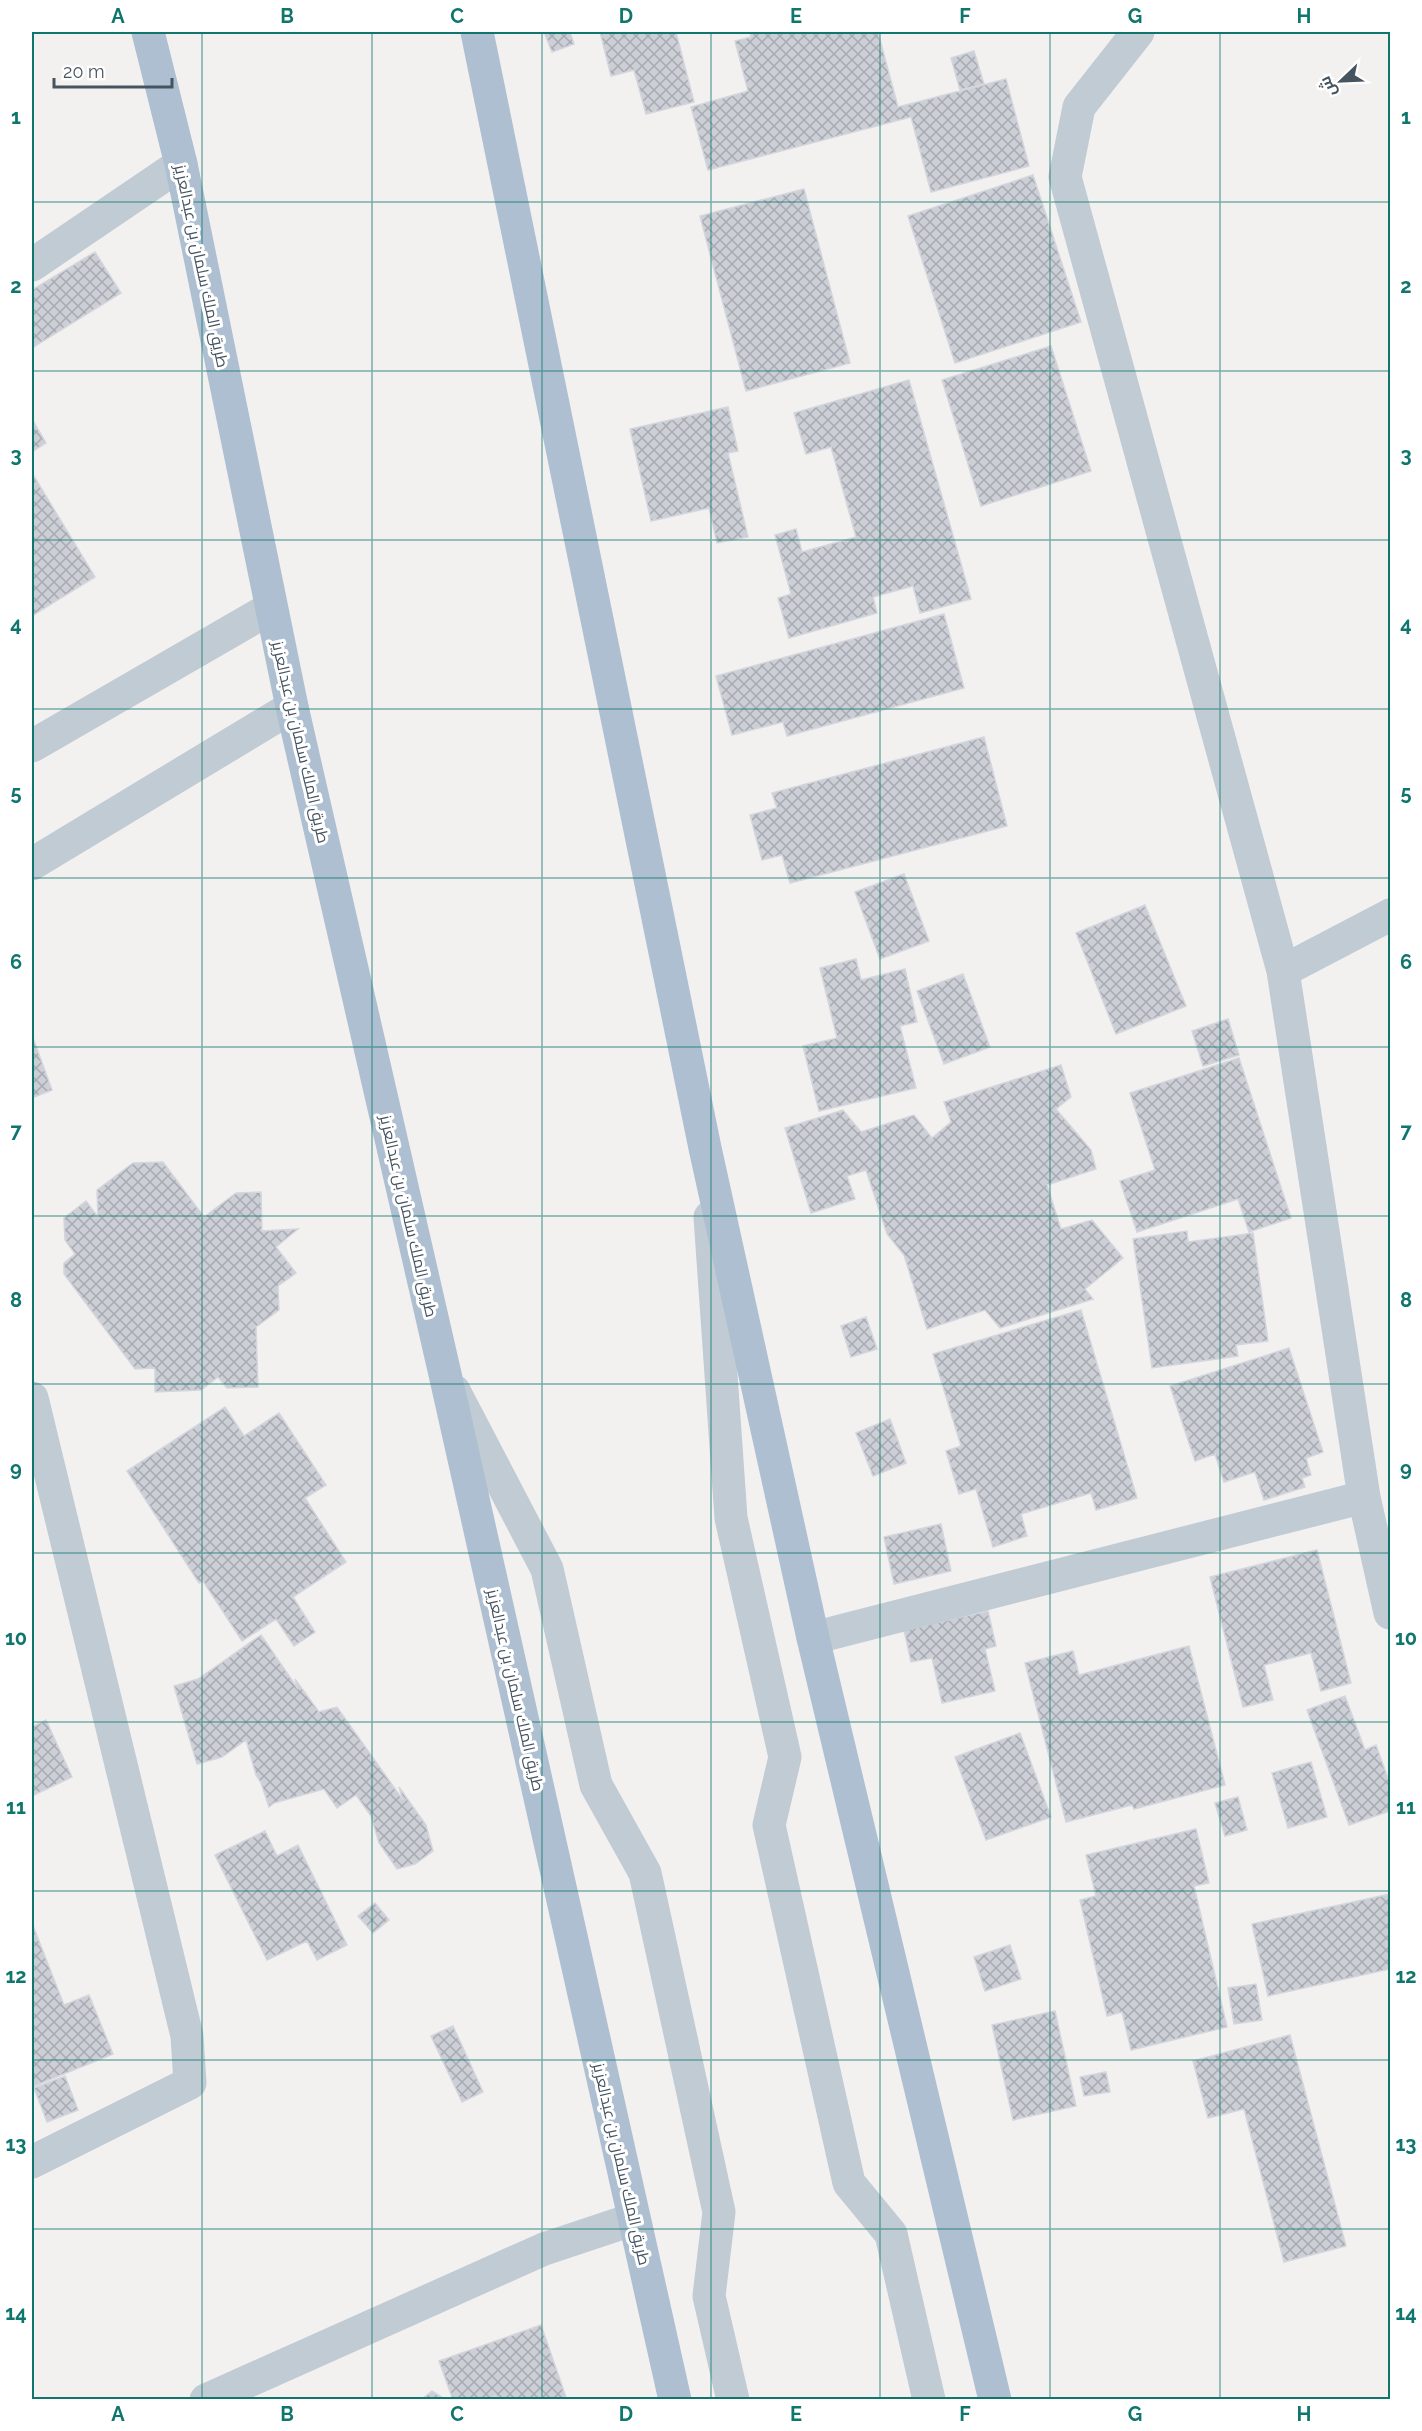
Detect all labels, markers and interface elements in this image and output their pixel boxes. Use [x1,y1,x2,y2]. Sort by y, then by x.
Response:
text: A [111,4,125,28]
text: B [280,4,294,28]
text: C [450,4,464,28]
text: D [619,4,633,28]
text: E [790,4,802,28]
text: F [959,4,971,28]
text: G [1128,4,1142,28]
text: H [1297,4,1311,28]
scale bar [54,51,172,89]
north arrow [1311,51,1371,111]
text: 20 m [63,61,105,82]
text: ش [1315,74,1340,100]
text: 1 [11,105,21,129]
text: 1 [1401,105,1411,129]
street label: طريق الملك سلمان بن عبدالعزيز [170,162,232,369]
text: 2 [10,274,22,298]
text: 2 [1400,274,1412,298]
text: 3 [10,443,22,467]
text: 3 [1400,443,1412,467]
text: 4 [10,612,22,636]
text: 4 [1400,612,1412,636]
street label: طريق الملك سلمان بن عبدالعزيز [267,638,333,845]
text: 5 [10,781,22,805]
text: 5 [1400,781,1412,805]
text: 6 [10,950,22,974]
text: 6 [1400,950,1412,974]
street label: طريق الملك سلمان بن عبدالعزيز [375,1112,441,1319]
text: 7 [10,1119,22,1143]
text: 7 [1400,1119,1412,1143]
text: 8 [10,1288,22,1312]
text: 8 [1400,1288,1412,1312]
text: 9 [10,1457,22,1481]
text: 9 [1400,1457,1412,1481]
street label: طريق الملك سلمان بن عبدالعزيز [482,1586,548,1793]
text: 10 [5,1626,27,1650]
text: 10 [1395,1626,1417,1650]
text: 11 [6,1795,26,1819]
text: 11 [1396,1795,1416,1819]
text: 12 [5,1964,27,1988]
text: 12 [1395,1964,1417,1988]
street label: طريق الملك سلمان بن عبدالعزيز [588,2060,654,2267]
text: 13 [5,2132,27,2156]
text: 13 [1395,2132,1417,2156]
text: 14 [5,2301,27,2325]
text: 14 [1395,2301,1417,2325]
text: A [111,2402,125,2426]
text: B [280,2402,294,2426]
text: C [450,2402,464,2426]
text: D [619,2402,633,2426]
text: E [790,2402,802,2426]
text: F [959,2402,971,2426]
text: G [1128,2402,1142,2426]
text: H [1297,2402,1311,2426]

